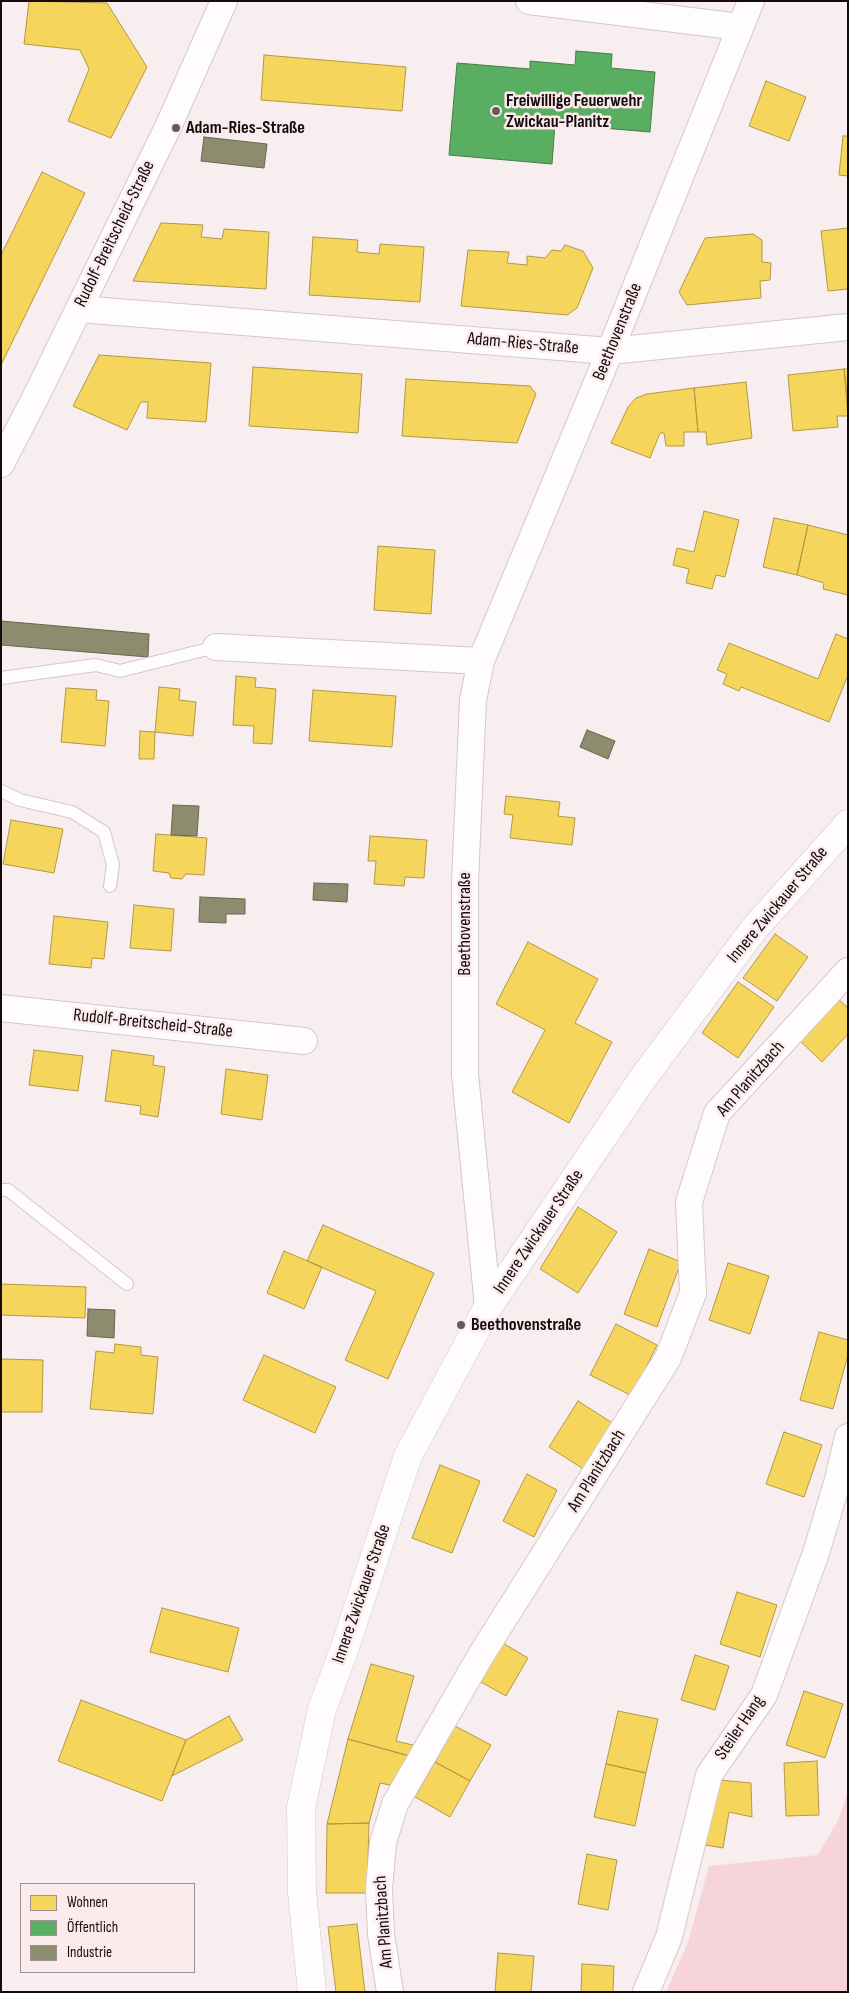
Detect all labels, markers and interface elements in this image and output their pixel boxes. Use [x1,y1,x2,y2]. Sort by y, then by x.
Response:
place label: Freiwillige Feuerwehr Zwickau-Planitz [506,90,642,132]
marker: Freiwillige Feuerwehr Zwickau-Planitz [490,105,502,117]
place label: Adam-Ries-Straße [186,117,305,139]
marker: Adam-Ries-Straße [170,122,182,134]
street label: Rudolf-Breitscheid-Straße [70,157,160,311]
street label: Beethovenstraße [589,280,647,384]
street label: Adam-Ries-Straße [466,328,580,360]
street label: Innere Zwickauer Straße [723,842,833,968]
street label: Beethovenstraße [454,872,476,976]
street label: Rudolf-Breitscheid-Straße [72,1005,234,1043]
street label: Am Planitzbach [712,1037,790,1121]
street label: Innere Zwickauer Straße [489,1166,589,1298]
place label: Beethovenstraße [471,1314,581,1336]
marker: Beethovenstraße [455,1319,467,1331]
street label: Am Planitzbach [563,1426,631,1516]
street label: Innere Zwickauer Straße [328,1522,396,1666]
street label: Steiler Hang [711,1692,769,1764]
street label: Am Planitzbach [370,1875,398,1969]
legend [20,1883,195,1973]
text: Wohnen [67,1893,108,1912]
text: Öffentlich [67,1918,118,1937]
text: Industrie [67,1943,112,1962]

